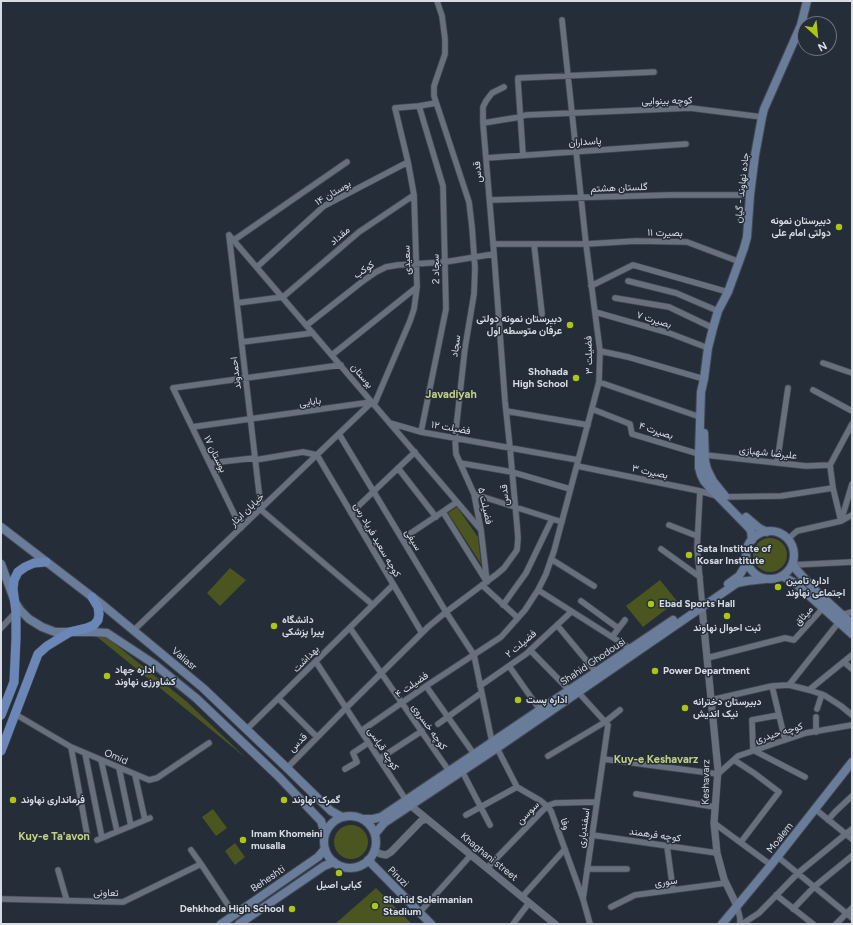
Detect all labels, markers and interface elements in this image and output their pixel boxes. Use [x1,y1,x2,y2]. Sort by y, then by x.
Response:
north arrow [797,16,837,56]
text: N [815,39,829,54]
street label: کوچه بینوایی [641,95,693,107]
street label: پاسداران [568,135,602,149]
street label: جاده نهاوند - گیان [732,152,752,224]
street label: قدس [471,161,485,183]
street label: بوستان ۱۴ [313,178,353,208]
street label: گلستان هشتم [590,181,648,195]
place label: دبیرستان نمونه دولتی امام علی [770,215,831,238]
marker: دبیرستان نمونه دولتی امام علی [834,222,844,232]
street label: مقداد [327,224,353,248]
street label: بصیرت ۱۱ [647,227,683,239]
street label: سعیدی [400,245,414,275]
street label: سجاد 2 [430,254,442,284]
street label: کوکب [351,259,377,281]
street label: بصیرت ۷ [635,309,673,331]
place label: دبیرستان نمونه دولتی عرفان متوسطه اول [476,313,562,336]
marker: دبیرستان نمونه دولتی عرفان متوسطه اول [565,320,575,330]
street label: سجاد [449,334,463,358]
street label: فضیلت ۳ [582,336,596,374]
street label: احمدوند [228,356,244,390]
street label: بوستان [348,361,376,391]
place label: Shohada High School [512,366,568,390]
marker: Shohada High School [571,373,581,383]
district label: Javadiyah [425,388,477,402]
street label: بابایی [298,395,322,409]
street label: فضیلت ۱۲ [430,419,472,437]
street label: بصیرت ۴ [637,420,675,442]
street label: بوستان ۱۷ [201,434,229,474]
street label: علیرضا شهبازی [738,444,798,462]
street label: بصیرت ۳ [631,462,669,482]
street label: قدس [498,484,512,506]
street label: فضیلت ۵ [475,486,495,526]
street label: خیابان ایثار [227,491,267,529]
street label: کوچه سعید فریاد رس [351,501,403,579]
street label: سیفی [402,527,424,553]
place label: Sata Institute of Kosar Institute [697,543,771,566]
marker: Sata Institute of Kosar Institute [684,550,694,560]
place label: اداره تامین اجتماعی نهاوند [786,575,845,598]
marker: اداره تامین اجتماعی نهاوند [773,582,783,592]
place label: Ebad Sports Hall [659,598,735,610]
marker: Ebad Sports Hall [646,599,656,609]
street label: میثاق [792,604,816,628]
marker: ثبت احوال نهاوند [722,611,732,621]
place label: دانشگاه پیرا پزشکی [282,614,324,638]
marker: دانشگاه پیرا پزشکی [269,621,279,631]
place label: ثبت احوال نهاوند [693,622,761,634]
street label: فضیلت ۲ [503,628,539,660]
street label: Shahid Ghodousi [558,636,628,688]
street label: بهداشت [290,643,322,675]
street label: Valiasr [169,645,199,673]
place label: اداره جهاد کشاورزی نهاوند [115,664,176,688]
place label: Power Department [663,665,750,677]
marker: Power Department [650,666,660,676]
street label: فضیلت ۴ [393,670,431,700]
marker: اداره جهاد کشاورزی نهاوند [102,671,112,681]
place label: اداره پست [526,694,567,706]
marker: اداره پست [513,695,523,705]
place label: دبیرستان دخترانه نیک اندیش [693,696,762,720]
street label: کوچه خسروی [409,702,449,752]
marker: دبیرستان دخترانه نیک اندیش [680,703,690,713]
street label: کوچه حیدری [754,720,804,746]
street label: کوچه قیاسی [365,725,401,773]
street label: قدس [286,731,310,755]
street label: Omid [102,747,130,767]
district label: Kuy-e Keshavarz [614,753,698,767]
street label: Keshavarz [700,759,712,805]
place label: فرمانداری نهاوند [21,794,85,806]
place label: گمرک نهاوند [292,794,340,806]
marker: فرمانداری نهاوند [8,795,18,805]
marker: گمرک نهاوند [279,795,289,805]
street label: سوسن [514,799,542,827]
street label: اسفندیاری [575,807,593,849]
street label: وفا [557,816,573,832]
street label: Moalem [764,820,796,856]
street label: کوچه فرهمند [628,825,682,845]
place label: Imam Khomeini musalla [251,828,322,852]
district label: Kuy-e Ta'avon [18,830,90,844]
street label: Khaghani street [458,830,520,884]
marker: Imam Khomeini musalla [238,835,248,845]
street label: Beheshti [248,863,288,895]
street label: Piruzi [385,864,411,890]
marker: کبابی اصیل [334,868,344,878]
street label: سوری [654,874,678,890]
place label: کبابی اصیل [316,879,362,891]
street label: تعاونی [93,887,119,899]
place label: Shahid Soleimanian Stadium [383,894,473,918]
marker: Shahid Soleimanian Stadium [370,901,380,911]
place label: Dehkhoda High School [180,903,284,915]
marker: Dehkhoda High School [287,904,297,914]

